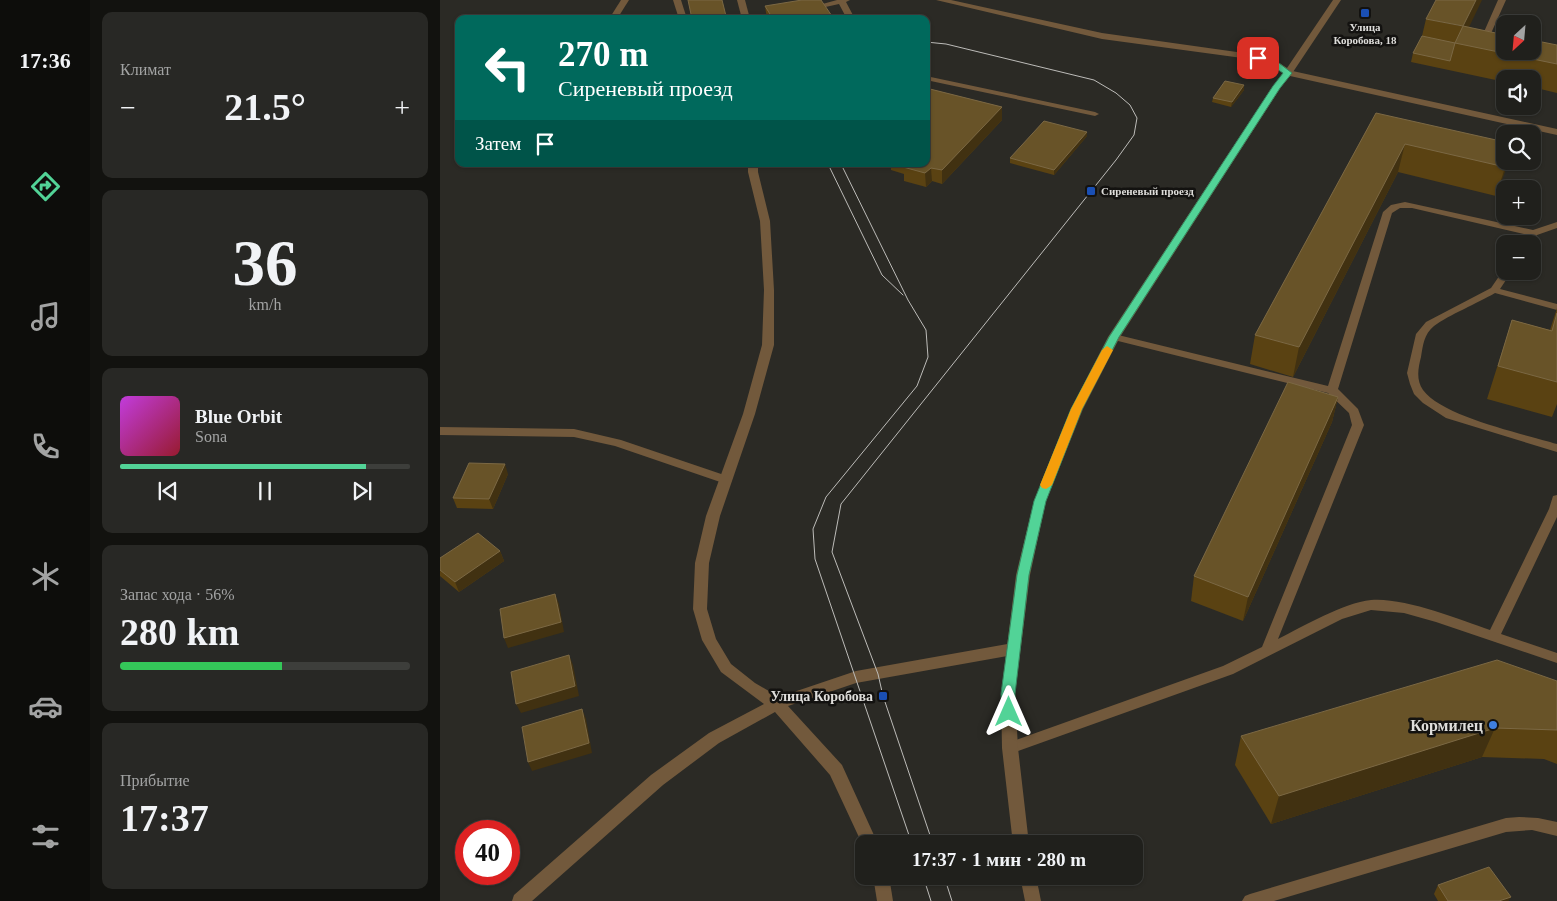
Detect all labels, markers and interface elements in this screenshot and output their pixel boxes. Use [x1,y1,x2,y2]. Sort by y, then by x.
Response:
marker: Улица Коробова, 18 [1359,7,1371,19]
north arrow [1496,15,1541,60]
map controls [1496,15,1541,280]
place label: Улица Коробова, 18 [1333,21,1397,46]
icon: left [475,35,540,100]
text: 270 m [558,35,648,74]
pin [1237,37,1279,79]
icon: arrive [1244,44,1272,72]
text: 17:36 [19,48,71,73]
text: Климат [120,61,171,78]
button: sound [1496,70,1541,115]
text: Сиреневый проезд [558,76,733,101]
text: 21.5° [224,86,306,128]
text: − [120,92,136,123]
text: + [394,92,410,123]
button: search [1496,125,1541,170]
icon: arrive [531,130,559,158]
text: Затем [475,133,521,154]
icon: directions [28,169,63,204]
button: + [1496,180,1541,225]
marker: Сиреневый проезд [1085,185,1097,197]
place label: Сиреневый проезд [1101,185,1194,197]
text: 36 [233,227,298,299]
button: − [1496,235,1541,280]
text: km/h [249,296,281,313]
icon: music [28,299,63,334]
text: Blue Orbit [195,406,282,427]
text: Sona [195,428,227,445]
icon: phone [28,429,63,464]
icon: previous [154,477,182,505]
icon: pause [251,477,279,505]
icon: next [348,477,376,505]
icon: climate [28,559,63,594]
text: Запас хода · 56% [120,586,235,603]
text: 280 km [120,611,239,653]
position arrow [982,685,1034,737]
icon: car [28,689,63,724]
place label: Улица Коробова [771,689,873,704]
marker: Улица Коробова [877,690,889,702]
place label: Кормилец [1410,717,1483,735]
marker: Кормилец [1487,719,1499,731]
text: Прибытие [120,772,190,789]
text: 17:37 [120,797,209,839]
icon: filters [28,819,63,854]
speed limit sign: 40 [455,820,520,885]
text: 17:37 · 1 мин · 280 m [912,849,1086,870]

